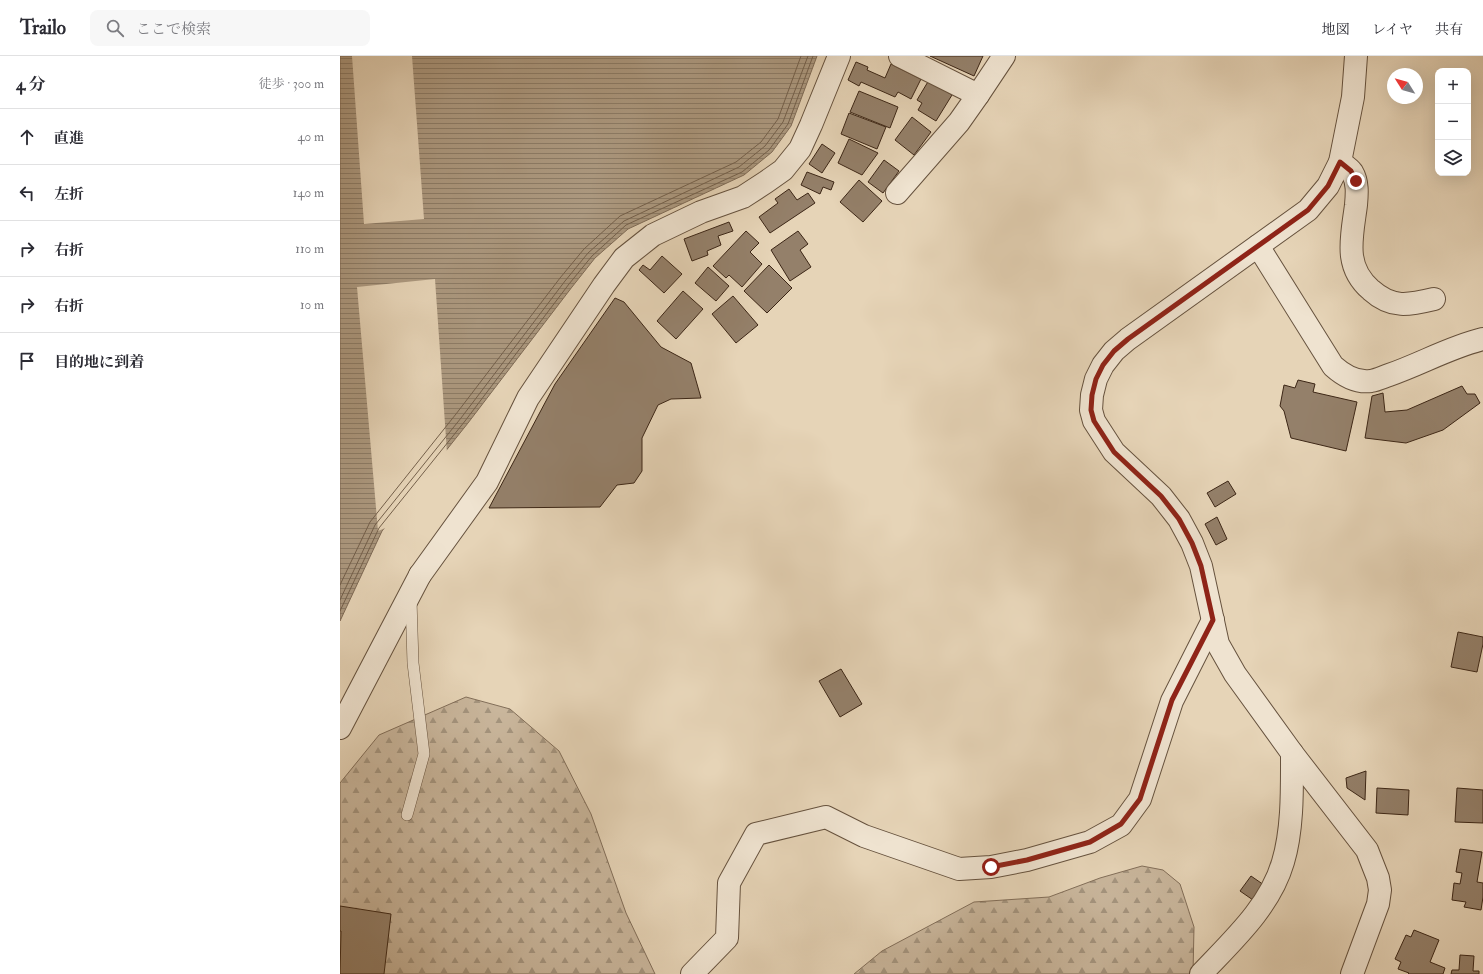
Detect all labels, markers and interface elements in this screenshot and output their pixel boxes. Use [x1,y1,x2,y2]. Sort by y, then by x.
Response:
search box [90,10,370,46]
text: Trailo [20,16,66,40]
icon: search [104,17,126,39]
text: ここで検索 [136,20,211,39]
text: 地図 [1322,21,1350,38]
text: レイヤ [1372,21,1413,38]
text: 共有 [1435,21,1463,38]
north arrow [1387,68,1423,104]
map controls [1435,68,1471,176]
button: + [1435,68,1471,104]
text: 4 分 [16,74,46,95]
text: 徒歩 · 300 m [259,76,324,92]
button: − [1435,104,1471,140]
icon: ahead [16,126,38,148]
text: 直進 [54,129,84,148]
text: 40 m [298,129,324,145]
button: layers [1435,140,1471,176]
route end [1347,172,1365,190]
icon: left [16,182,38,204]
text: 左折 [54,185,84,204]
text: 140 m [293,185,324,201]
icon: right [16,238,38,260]
text: 右折 [54,241,84,260]
text: 110 m [295,241,324,257]
icon: right [16,294,38,316]
text: 右折 [54,297,84,316]
text: 10 m [300,297,324,313]
icon: arrive [16,350,38,372]
text: 目的地に到着 [54,353,144,372]
route start [982,858,1000,876]

